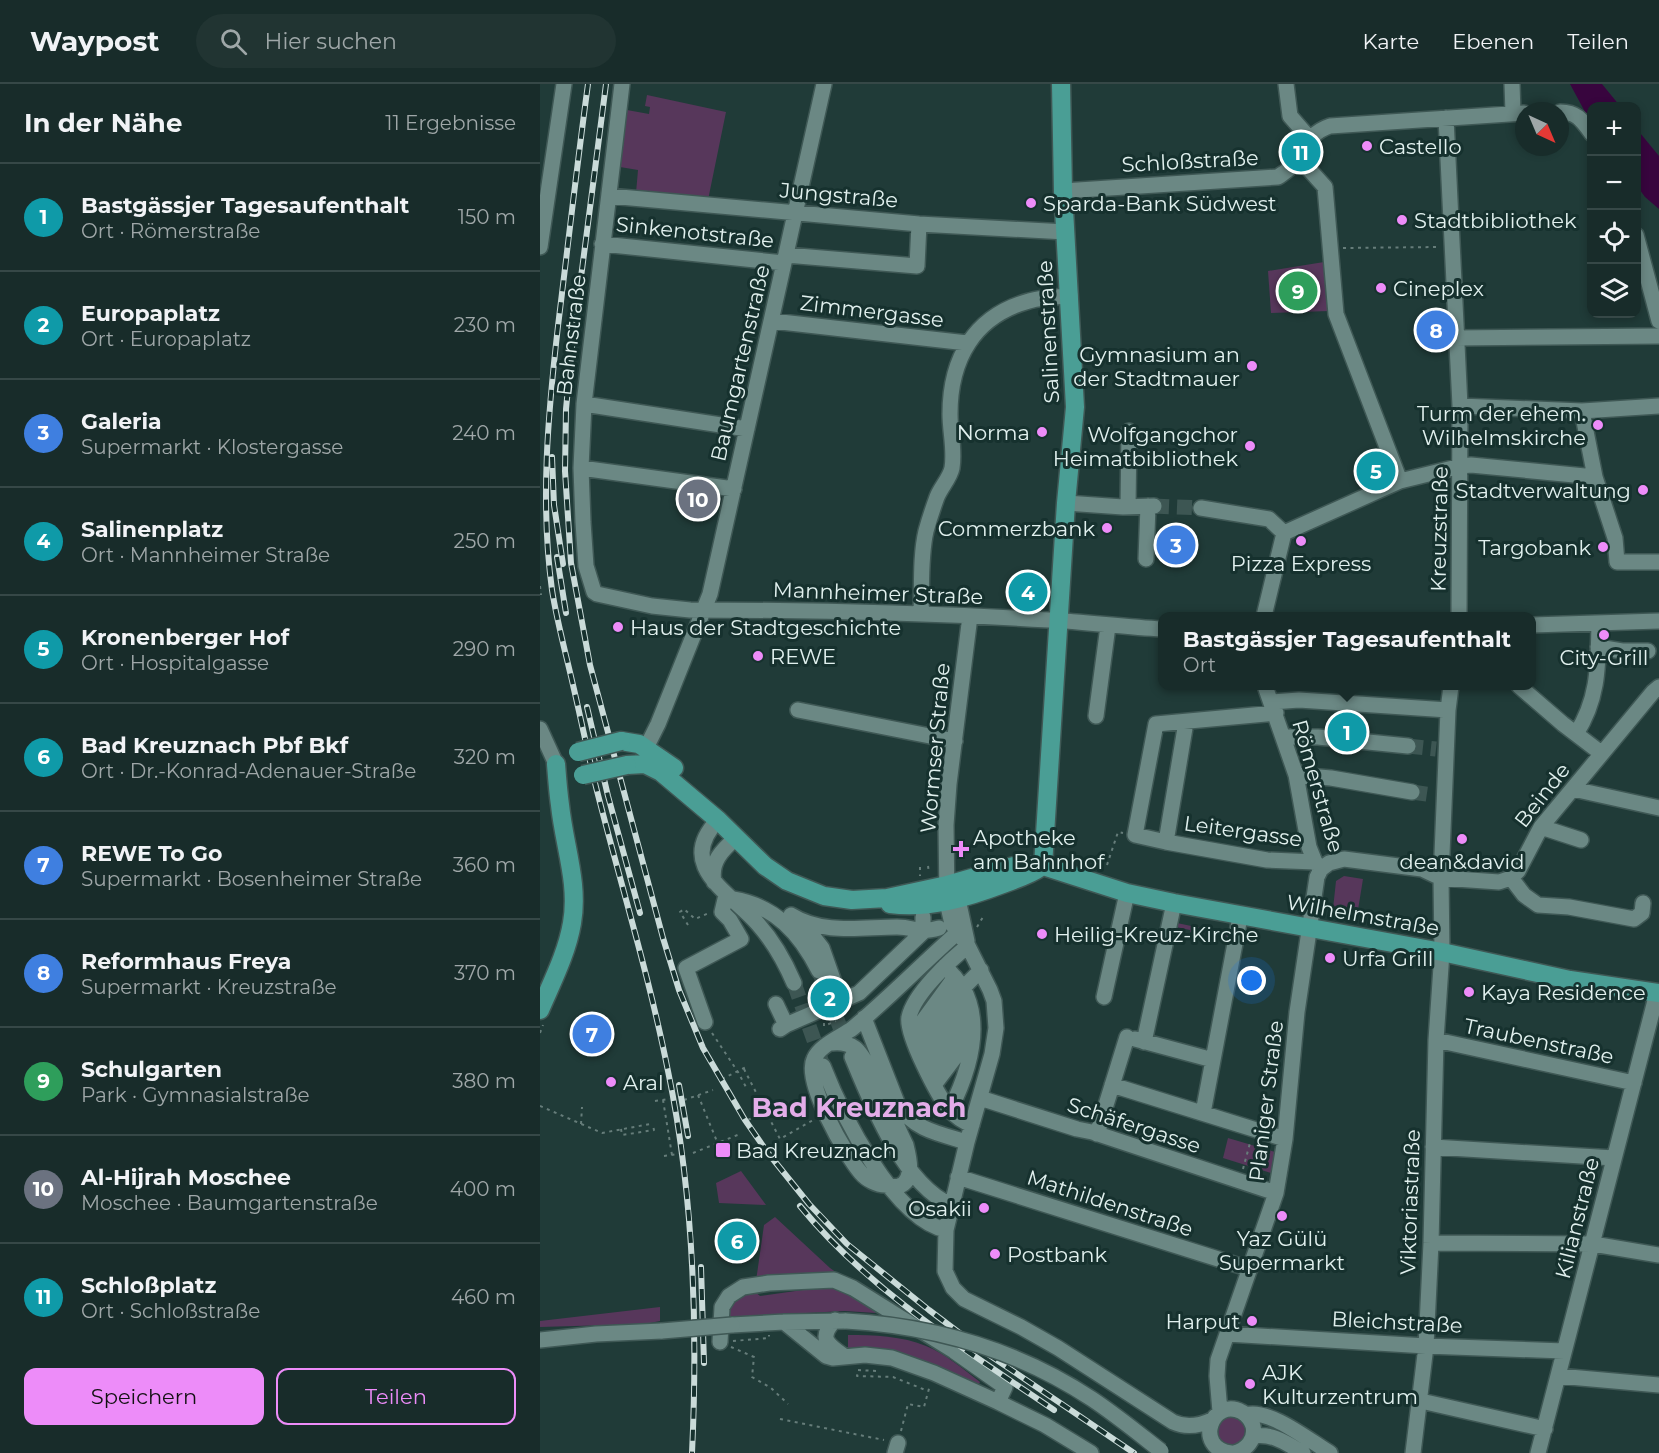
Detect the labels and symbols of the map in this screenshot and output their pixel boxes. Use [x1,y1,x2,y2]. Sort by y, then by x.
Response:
north arrow [1515,102,1569,156]
pin: 11 [1282,130,1320,174]
place label: Castello [1379,134,1462,159]
marker: Castello [1360,139,1374,153]
street label: Schloßstraße [1121,145,1259,177]
street label: Jungstraße [778,177,899,213]
place label: Sparda-Bank Südwest [1043,191,1277,216]
marker: Sparda-Bank Südwest [1024,196,1038,210]
place label: Stadtbibliothek [1414,208,1577,233]
street label: Sinkenotstraße [615,211,775,253]
marker: Stadtbibliothek [1395,213,1409,227]
street label: Salinenstraße [1032,260,1064,404]
street label: Baumgartenstraße [705,262,775,464]
pin: 9 [1278,268,1317,314]
street label: Bahnstraße [551,273,591,397]
place label: Cineplex [1393,276,1484,301]
marker: Cineplex [1374,281,1388,295]
street label: Zimmergasse [799,290,945,332]
pin: 8 [1416,308,1456,352]
place label: Gymnasium an der Stadtmauer [1073,342,1240,391]
marker: Gymnasium an der Stadtmauer [1245,359,1259,373]
place label: Turm der ehem. Wilhelmskirche [1417,401,1586,450]
marker: Turm der ehem. Wilhelmskirche [1591,418,1605,432]
place label: Norma [957,420,1030,445]
place label: Wolfgangchor Heimatbibliothek [1053,422,1238,471]
marker: Norma [1035,425,1049,439]
marker: Wolfgangchor Heimatbibliothek [1243,439,1257,453]
pin: 5 [1356,448,1396,494]
street label: Kreuzstraße [1425,466,1453,592]
pin: 10 [678,476,718,522]
place label: Stadtverwaltung [1456,478,1631,503]
marker: Stadtverwaltung [1636,483,1650,497]
place label: Commerzbank [938,516,1095,541]
marker: Commerzbank [1100,521,1114,535]
pin: 3 [1156,522,1196,568]
marker: Pizza Express [1294,534,1308,548]
place label: Targobank [1478,535,1591,560]
marker: Targobank [1596,540,1610,554]
place label: Pizza Express [1231,551,1371,576]
pin: 4 [1008,570,1048,614]
street label: Mannheimer Straße [772,577,984,609]
place label: Haus der Stadtgeschichte [630,615,901,640]
marker: Haus der Stadtgeschichte [611,620,625,634]
marker: City-Grill [1597,628,1611,642]
place label: REWE [770,644,836,669]
place label: City-Grill [1560,645,1648,670]
marker: REWE [751,649,765,663]
street label: Wormser Straße [915,662,955,834]
pin: 1 [1328,710,1366,754]
street label: Römerstraße [1287,717,1349,855]
street label: Beinde [1509,758,1575,832]
street label: Leitergasse [1182,810,1304,852]
place label: Apotheke am Bahnhof [973,825,1105,874]
marker: dean&david [1455,832,1469,846]
marker: Apotheke am Bahnhof [954,842,968,856]
place label: dean&david [1400,849,1524,874]
street label: Wilhelmstraße [1285,889,1441,941]
place label: Heilig-Kreuz-Kirche [1054,922,1259,947]
marker: Heilig-Kreuz-Kirche [1035,927,1049,941]
place label: Urfa Grill [1342,946,1433,971]
marker: Urfa Grill [1323,951,1337,965]
your location [1237,966,1266,995]
pin: 2 [810,976,850,1020]
place label: Kaya Residence [1481,980,1646,1005]
marker: Kaya Residence [1462,985,1476,999]
pin: 7 [572,1012,612,1056]
street label: Traubenstraße [1462,1013,1616,1069]
street label: Planiger Straße [1244,1019,1288,1183]
place label: Aral [623,1070,664,1095]
marker: Aral [604,1075,618,1089]
district label: Bad Kreuznach [751,1091,967,1124]
street label: Schäfergasse [1064,1092,1204,1158]
street label: Viktoriastraße [1395,1129,1425,1275]
place label: Bad Kreuznach [736,1138,897,1163]
marker: Bad Kreuznach [714,1141,732,1159]
street label: Kilianstraße [1550,1155,1604,1281]
street label: Mathildenstraße [1024,1164,1196,1242]
place label: Osakii [908,1196,972,1221]
marker: Osakii [977,1201,991,1215]
marker: Yaz Gülü Supermarkt [1275,1209,1289,1223]
pin: 6 [718,1218,756,1264]
place label: Yaz Gülü Supermarkt [1219,1226,1345,1275]
place label: Postbank [1007,1242,1108,1267]
marker: Postbank [988,1247,1002,1261]
street label: Bleichstraße [1331,1306,1463,1338]
place label: Harput [1165,1309,1240,1334]
marker: Harput [1245,1314,1259,1328]
place label: AJK Kulturzentrum [1262,1360,1418,1409]
marker: AJK Kulturzentrum [1243,1377,1257,1391]

